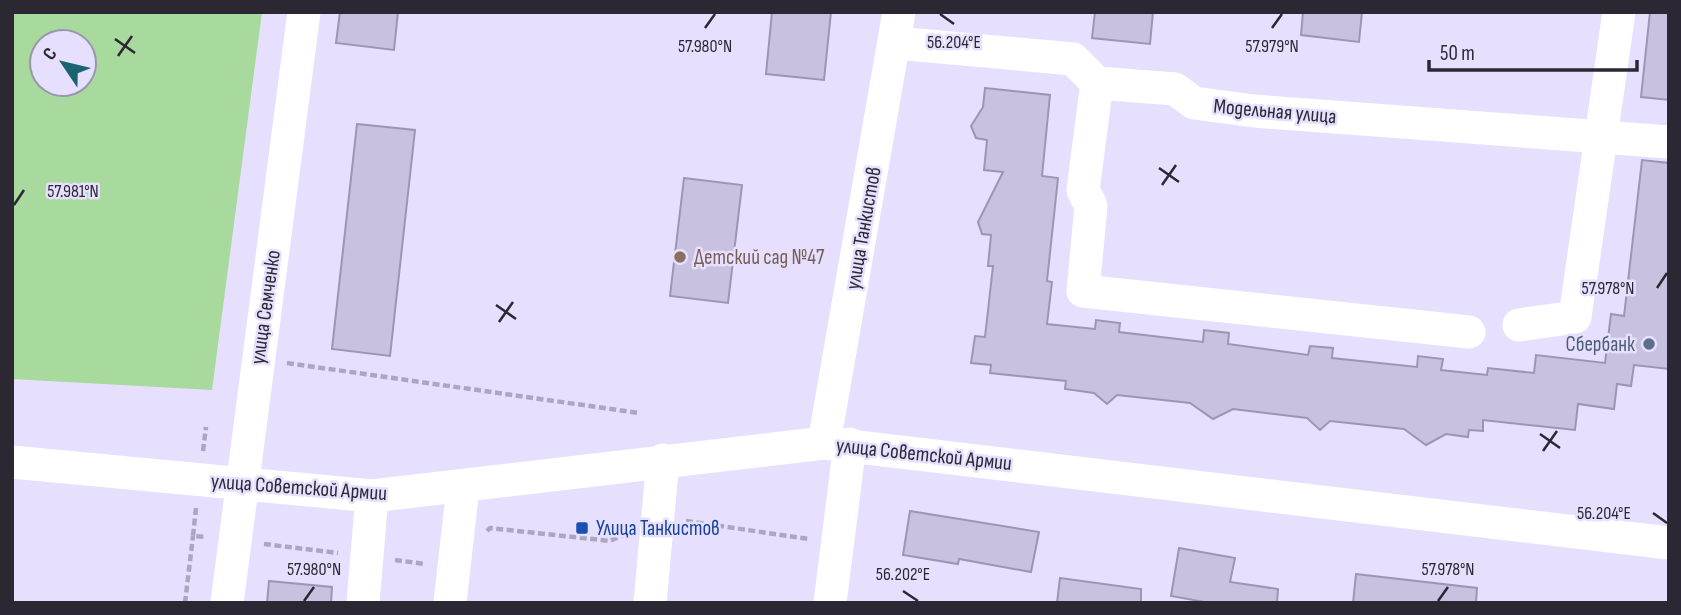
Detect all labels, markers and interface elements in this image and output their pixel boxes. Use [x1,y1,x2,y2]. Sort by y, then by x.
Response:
north arrow [28,28,98,98]
scale bar [1429,28,1637,72]
text: 56.204°E [927,32,981,53]
text: 57.980°N [678,36,732,57]
text: 57.979°N [1245,36,1299,57]
text: 50 m [1440,41,1475,66]
text: С [38,43,63,65]
street label: Модельная улица [1212,94,1337,129]
street label: улица Танкистов [840,165,887,291]
text: 57.981°N [47,181,99,202]
place label: Детский сад №47 [694,245,825,270]
street label: улица Семченко [245,248,286,366]
marker: Детский сад №47 [672,249,688,265]
text: 57.978°N [1582,278,1634,299]
place label: Сбербанк [1566,332,1635,357]
marker: Сбербанк [1641,336,1657,352]
street label: улица Советской Армии [835,433,1013,476]
street label: улица Советской Армии [210,469,388,506]
text: 56.204°E [1577,503,1631,524]
place label: Улица Танкистов [596,516,720,541]
marker: Улица Танкистов [574,520,590,536]
text: 57.980°N [287,559,341,580]
text: 57.978°N [1422,559,1474,580]
text: 56.202°E [876,564,930,585]

